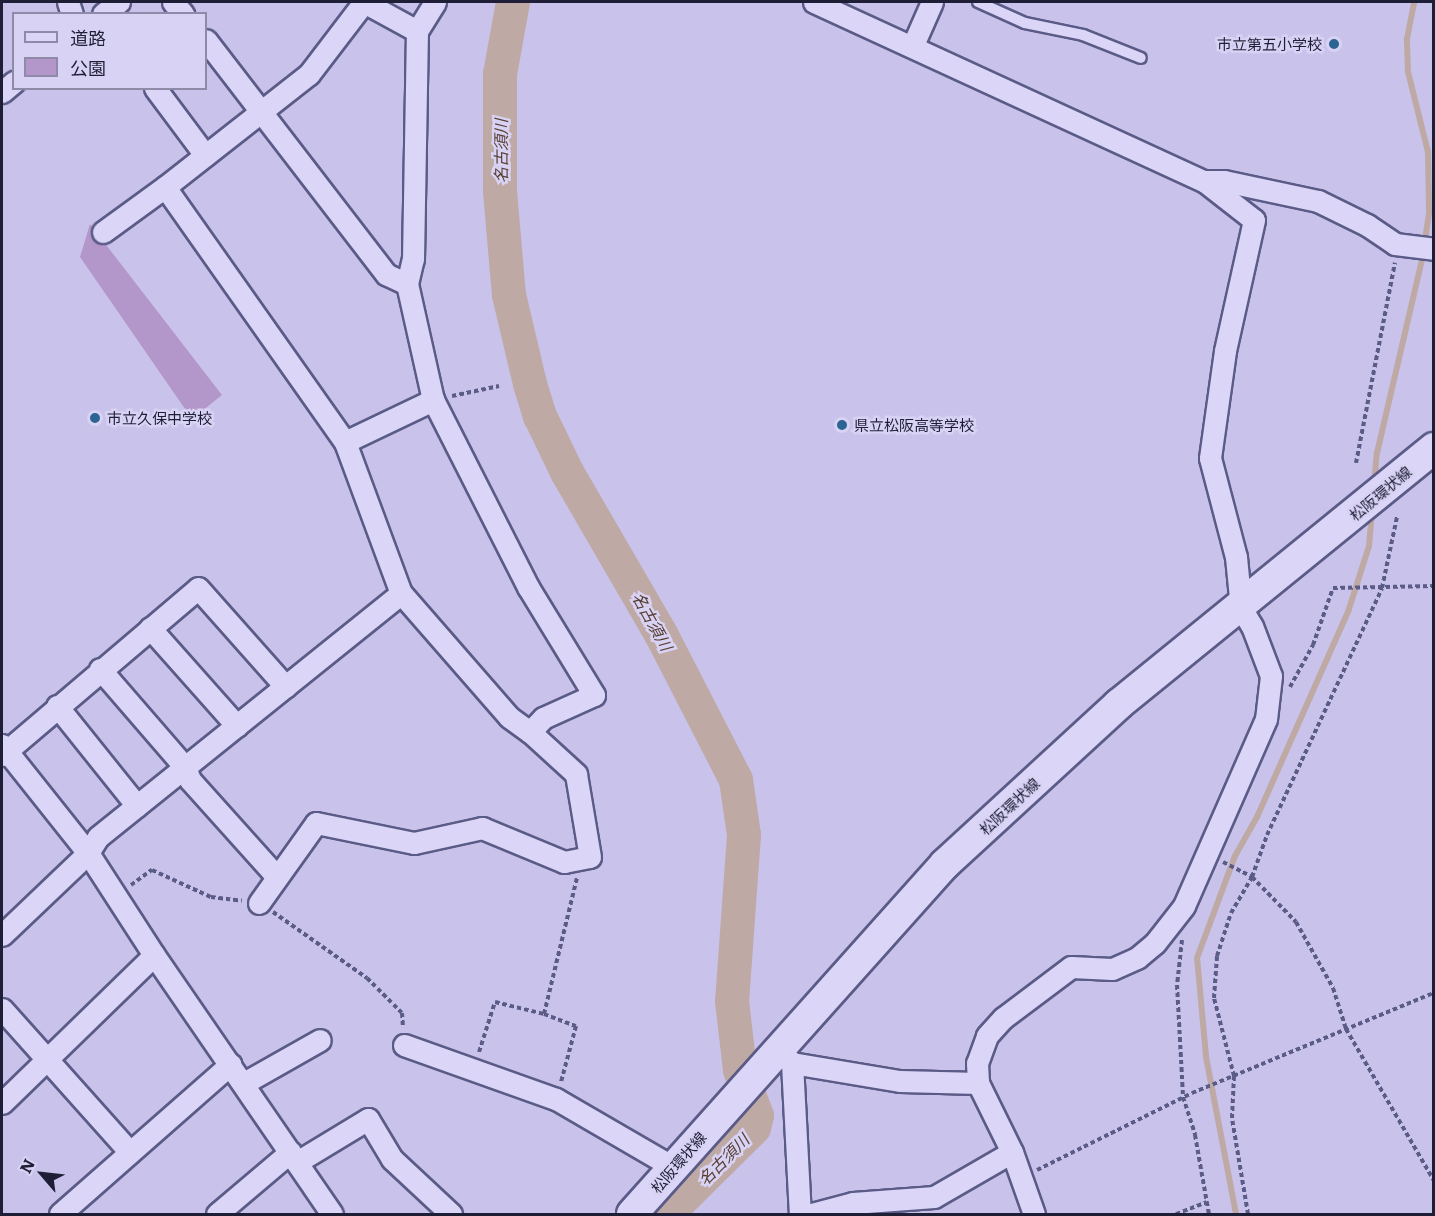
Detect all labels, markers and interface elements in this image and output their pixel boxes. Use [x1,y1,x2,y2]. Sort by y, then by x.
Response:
legend [12,12,207,90]
text: 道路 [70,24,106,51]
place label: 市立第五小学校 [1217,35,1322,53]
marker: 市立第五小学校 [1327,37,1341,51]
text: 公園 [70,54,106,81]
water label: 名古須川 [490,119,510,183]
place label: 市立久保中学校 [107,409,212,427]
marker: 市立久保中学校 [88,411,102,425]
place label: 県立松阪高等学校 [854,416,974,434]
marker: 県立松阪高等学校 [835,418,849,432]
street label: 松阪環状線 [1345,462,1415,524]
water label: 名古須川 [629,588,677,654]
street label: 松阪環状線 [975,774,1043,838]
street label: 松阪環状線 [647,1128,709,1196]
water label: 名古須川 [694,1130,752,1188]
north arrow [12,1144,72,1204]
text: N [12,1154,40,1177]

